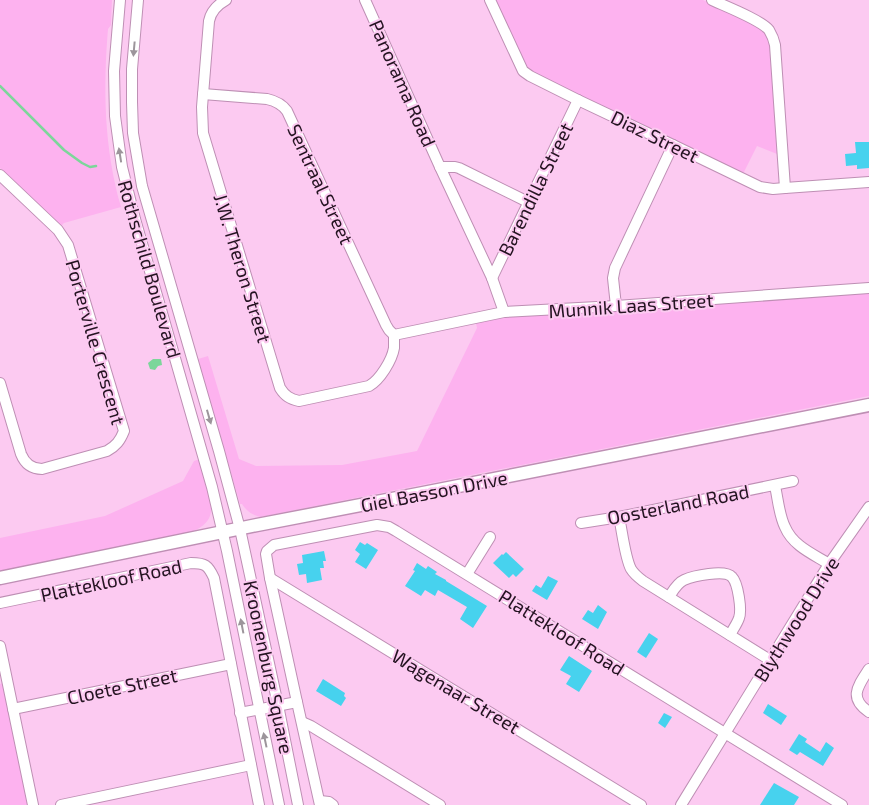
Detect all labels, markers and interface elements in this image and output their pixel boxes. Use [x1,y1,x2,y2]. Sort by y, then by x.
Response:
street label: Panorama Road [365,16,441,150]
one-way arrow [129,41,137,57]
street label: Diaz Street [607,105,703,167]
street label: Barendilla Street [493,119,577,259]
street label: Sentraal Street [283,120,359,248]
one-way arrow [116,146,124,162]
street label: Rothschild Boulevard [114,177,186,361]
street label: J.W. Theron Street [209,191,277,345]
street label: Porterville Crescent [61,257,131,427]
street label: Munnik Laas Street [548,288,714,322]
one-way arrow [206,410,214,425]
street label: Giel Basson Drive [359,466,509,516]
street label: Oosterland Road [605,479,751,529]
street label: Blythwood Drive [748,552,844,686]
street label: Plattekloof Road [38,554,184,606]
street label: Kroonenburg Square [239,578,299,756]
street label: Plattekloof Road [495,584,629,680]
one-way arrow [238,618,246,634]
street label: Wagenaar Street [388,644,524,738]
street label: Cloete Street [65,663,179,709]
one-way arrow [261,733,269,748]

